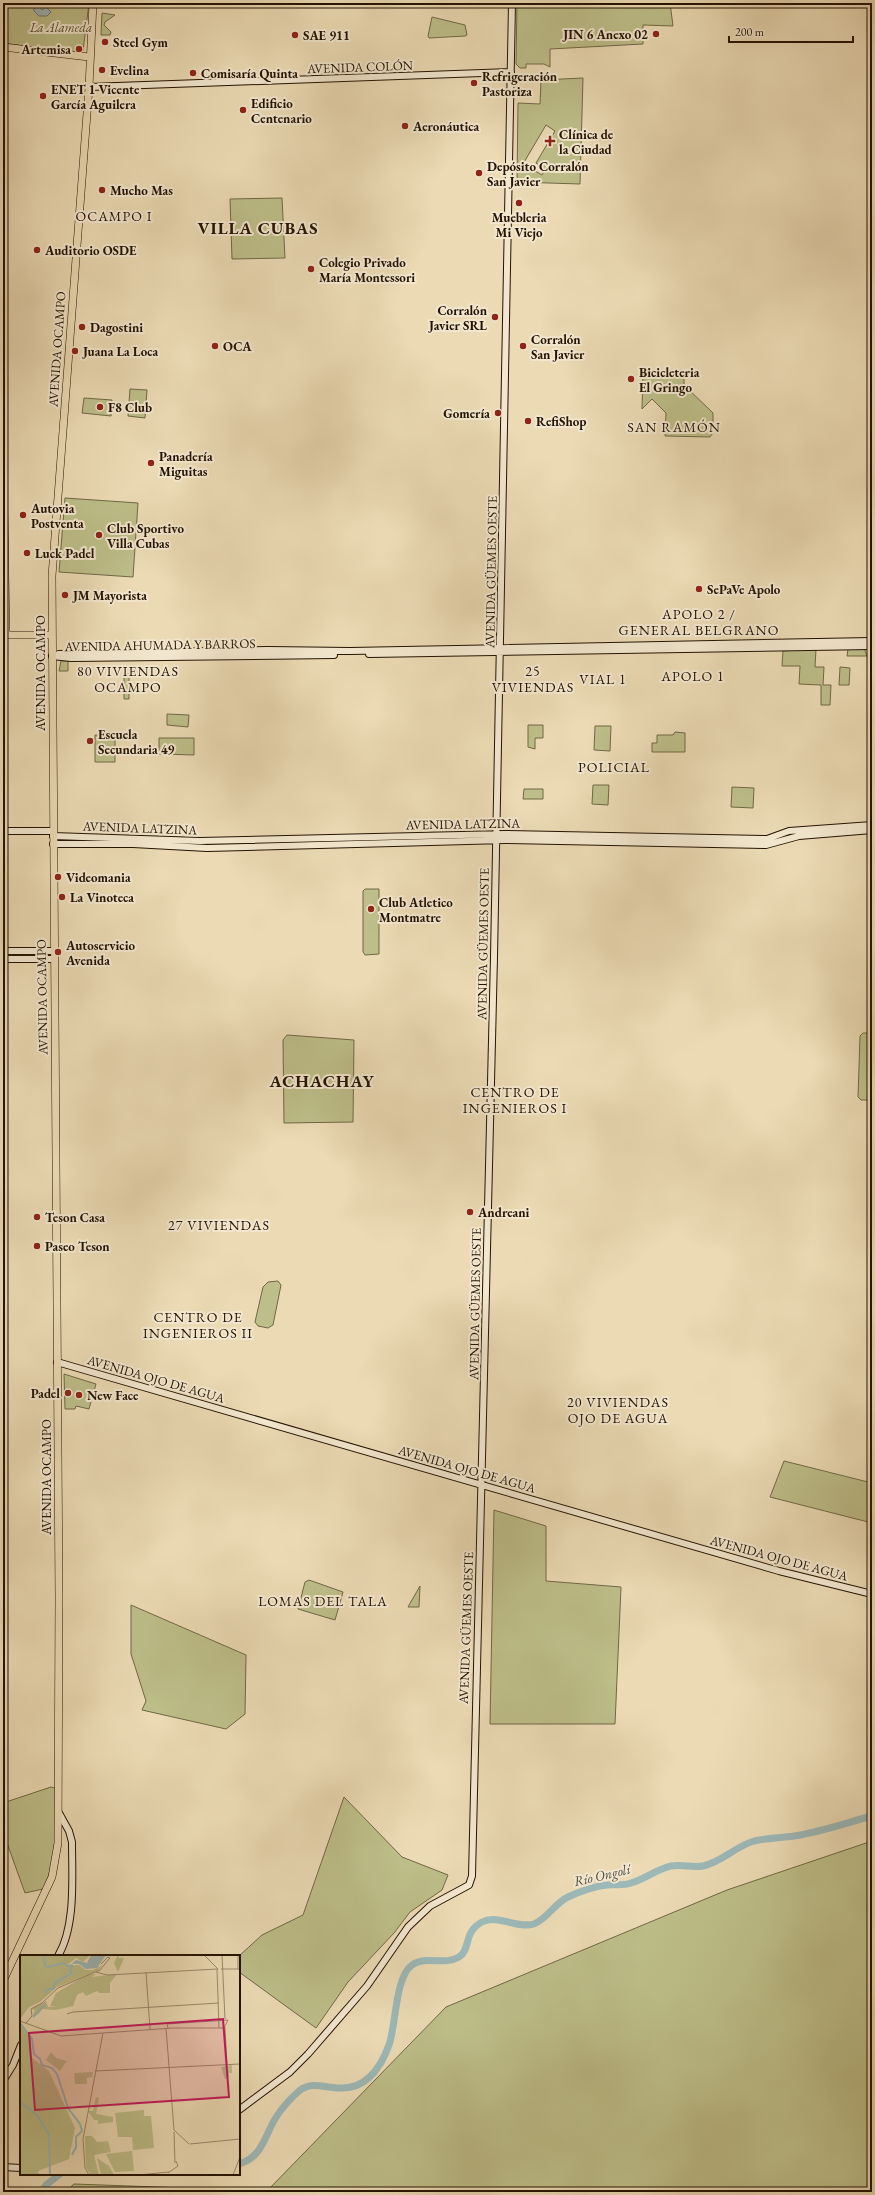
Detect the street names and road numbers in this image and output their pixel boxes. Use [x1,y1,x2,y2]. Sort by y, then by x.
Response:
street label: AVENIDA COLÓN [306,57,414,77]
street label: AVENIDA OCAMPO [44,291,70,408]
street label: AVENIDA GÜEMES OESTE [481,496,501,649]
street label: AVENIDA OCAMPO [32,615,49,732]
street label: AVENIDA AHUMADA Y BARROS [63,635,256,655]
street label: AVENIDA LATZINA [405,814,521,834]
street label: AVENIDA LATZINA [81,817,199,839]
street label: AVENIDA GÜEMES OESTE [473,868,493,1021]
street label: AVENIDA OCAMPO [32,939,52,1056]
street label: AVENIDA GÜEMES OESTE [465,1228,485,1381]
street label: AVENIDA OJO DE AGUA [84,1351,228,1407]
street label: AVENIDA OCAMPO [38,1419,55,1536]
street label: AVENIDA OJO DE AGUA [395,1441,539,1497]
street label: AVENIDA OJO DE AGUA [707,1531,851,1585]
street label: AVENIDA GÜEMES OESTE [455,1552,477,1705]

